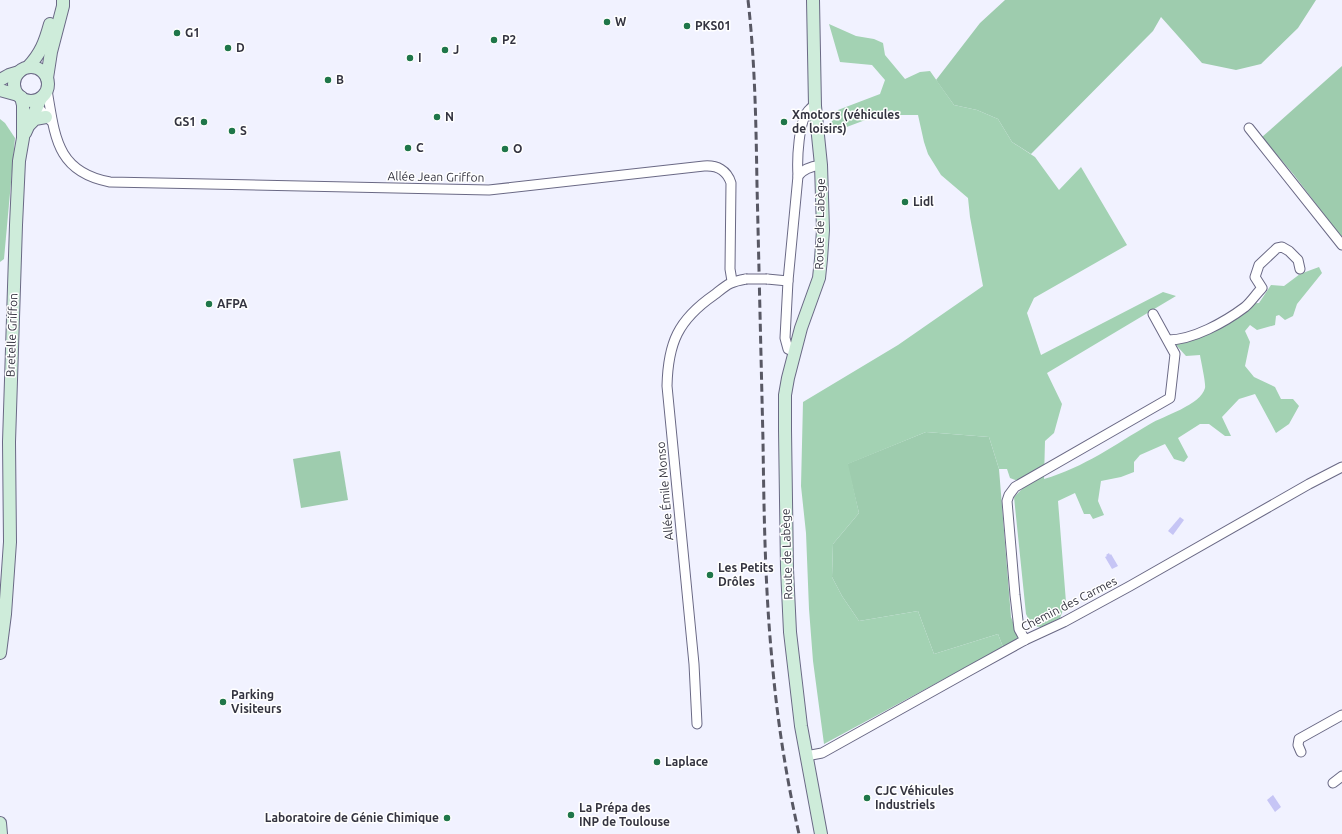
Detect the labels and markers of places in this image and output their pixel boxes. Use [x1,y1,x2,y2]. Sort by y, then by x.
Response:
place label: W [615,15,627,28]
marker: W [602,17,612,27]
place label: PKS01 [695,19,731,32]
marker: PKS01 [682,21,692,31]
place label: G1 [185,26,200,39]
marker: G1 [172,28,182,38]
place label: P2 [502,33,517,46]
marker: P2 [489,35,499,45]
place label: D [236,41,245,54]
marker: D [223,43,233,53]
place label: J [453,43,459,56]
marker: J [440,45,450,55]
place label: I [418,51,422,64]
marker: I [405,53,415,63]
place label: B [336,73,344,86]
marker: B [323,75,333,85]
place label: Xmotors (véhicules de loisirs) [792,108,900,136]
place label: N [445,110,454,123]
marker: N [432,112,442,122]
place label: GS1 [174,115,196,128]
marker: GS1 [199,117,209,127]
marker: Xmotors (véhicules de loisirs) [779,117,789,127]
place label: S [240,124,247,137]
marker: S [227,126,237,136]
place label: C [416,141,424,154]
place label: O [513,142,522,155]
marker: C [403,143,413,153]
marker: O [500,144,510,154]
place label: Lidl [913,195,934,208]
marker: Lidl [900,197,910,207]
place label: AFPA [217,297,248,310]
marker: AFPA [204,299,214,309]
place label: Les Petits Drôles [718,561,774,588]
marker: Les Petits Drôles [705,570,715,580]
place label: Parking Visiteurs [231,688,282,715]
marker: Parking Visiteurs [218,697,228,707]
place label: Laplace [665,755,708,768]
marker: Laplace [652,757,662,767]
place label: CJC Véhicules Industriels [875,784,954,811]
marker: CJC Véhicules Industriels [862,793,872,803]
place label: La Prépa des INP de Toulouse [579,801,670,828]
marker: La Prépa des INP de Toulouse [566,810,576,820]
place label: Laboratoire de Génie Chimique [265,811,439,824]
marker: Laboratoire de Génie Chimique [442,813,452,823]

